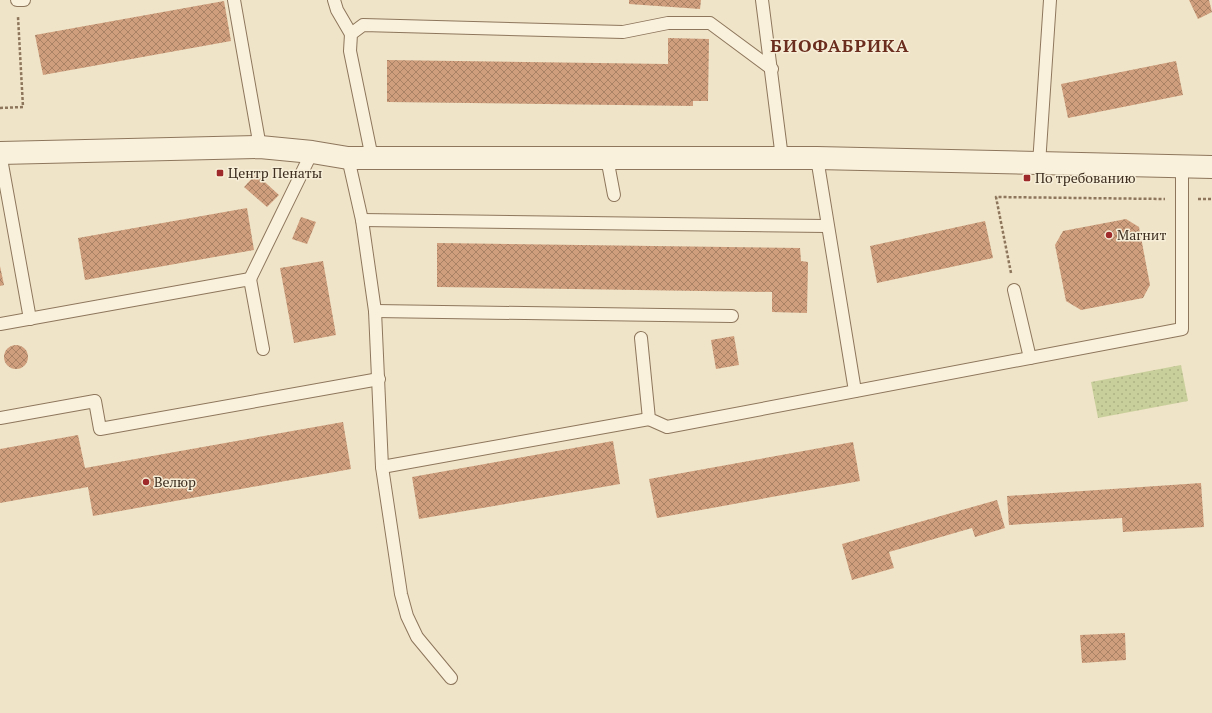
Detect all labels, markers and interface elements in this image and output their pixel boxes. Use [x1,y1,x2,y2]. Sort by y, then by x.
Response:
district label: БИОФАБРИКА [770,33,910,57]
place label: Центр Пенаты [228,163,322,182]
marker: Центр Пенаты [215,168,225,178]
place label: По требованию [1035,168,1136,187]
marker: По требованию [1022,173,1032,183]
place label: Магнит [1117,225,1166,244]
marker: Магнит [1104,230,1114,240]
place label: Велюр [154,472,196,491]
marker: Велюр [141,477,151,487]

